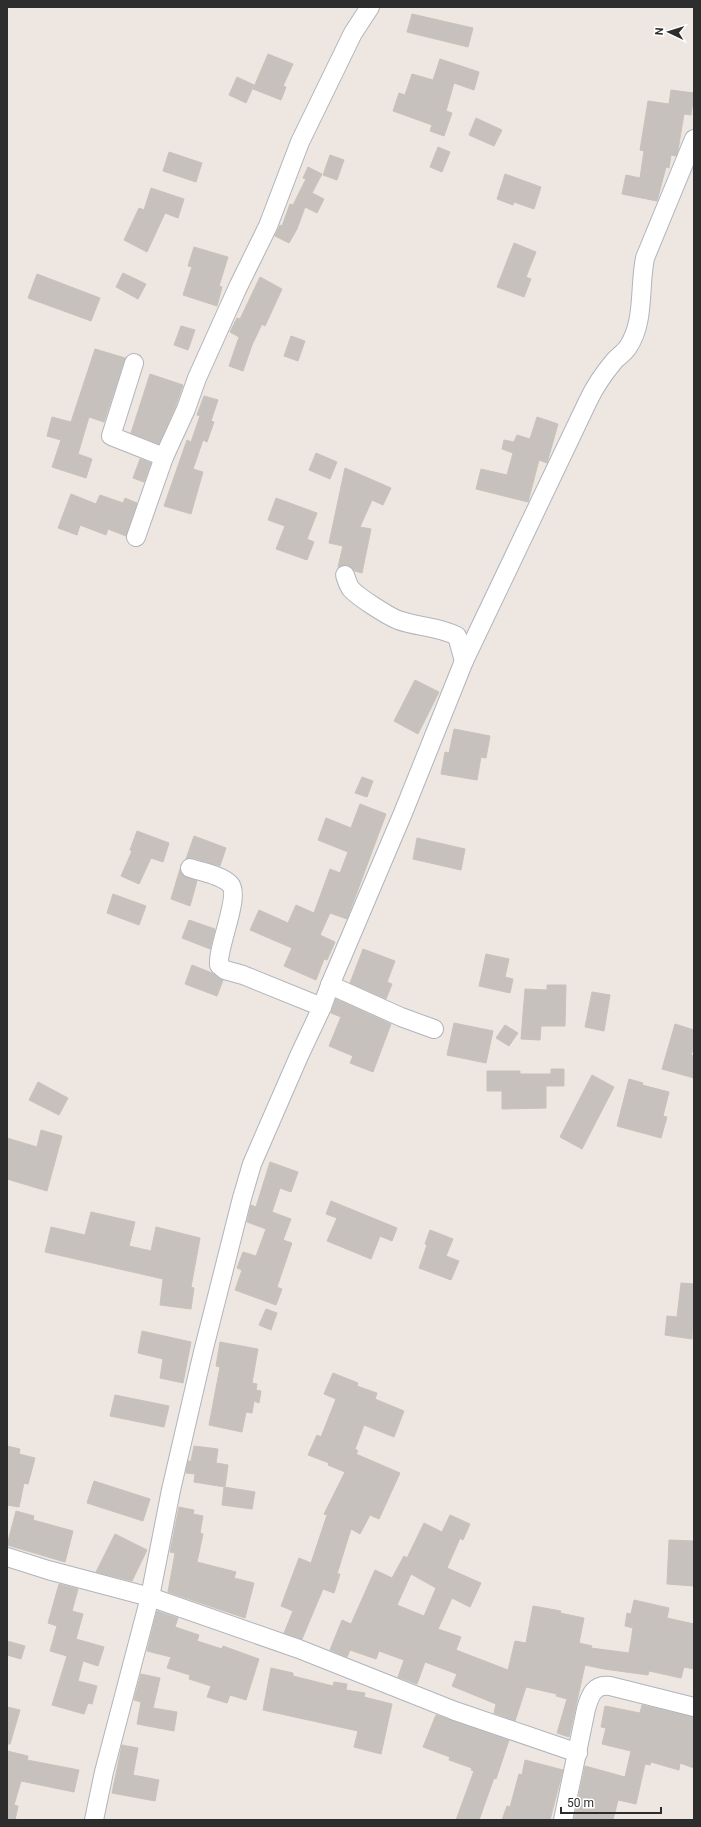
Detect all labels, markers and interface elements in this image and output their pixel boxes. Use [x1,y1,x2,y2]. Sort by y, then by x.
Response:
north arrow [649,12,689,52]
text: N [653,27,666,36]
scale bar [561,1789,661,1815]
text: 50 m [567,1796,594,1810]

